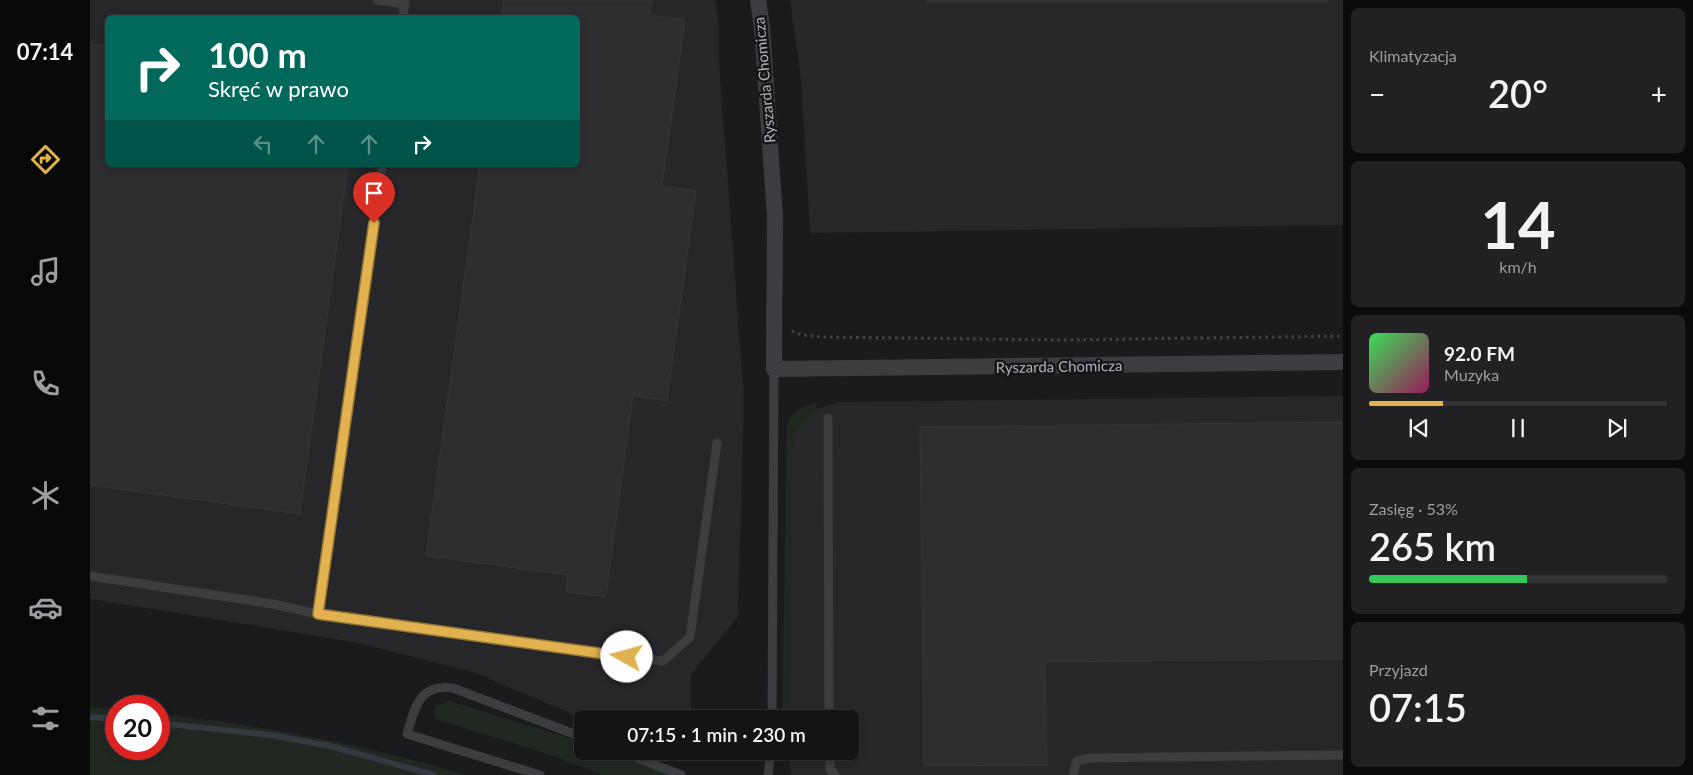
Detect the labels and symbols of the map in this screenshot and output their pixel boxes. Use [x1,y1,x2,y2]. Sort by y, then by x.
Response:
street label: Ryszarda Chomicza [750,16,778,144]
pin [353,172,395,223]
street label: Ryszarda Chomicza [996,356,1122,376]
position arrow [600,630,652,682]
speed limit sign: 20 [105,695,170,760]

